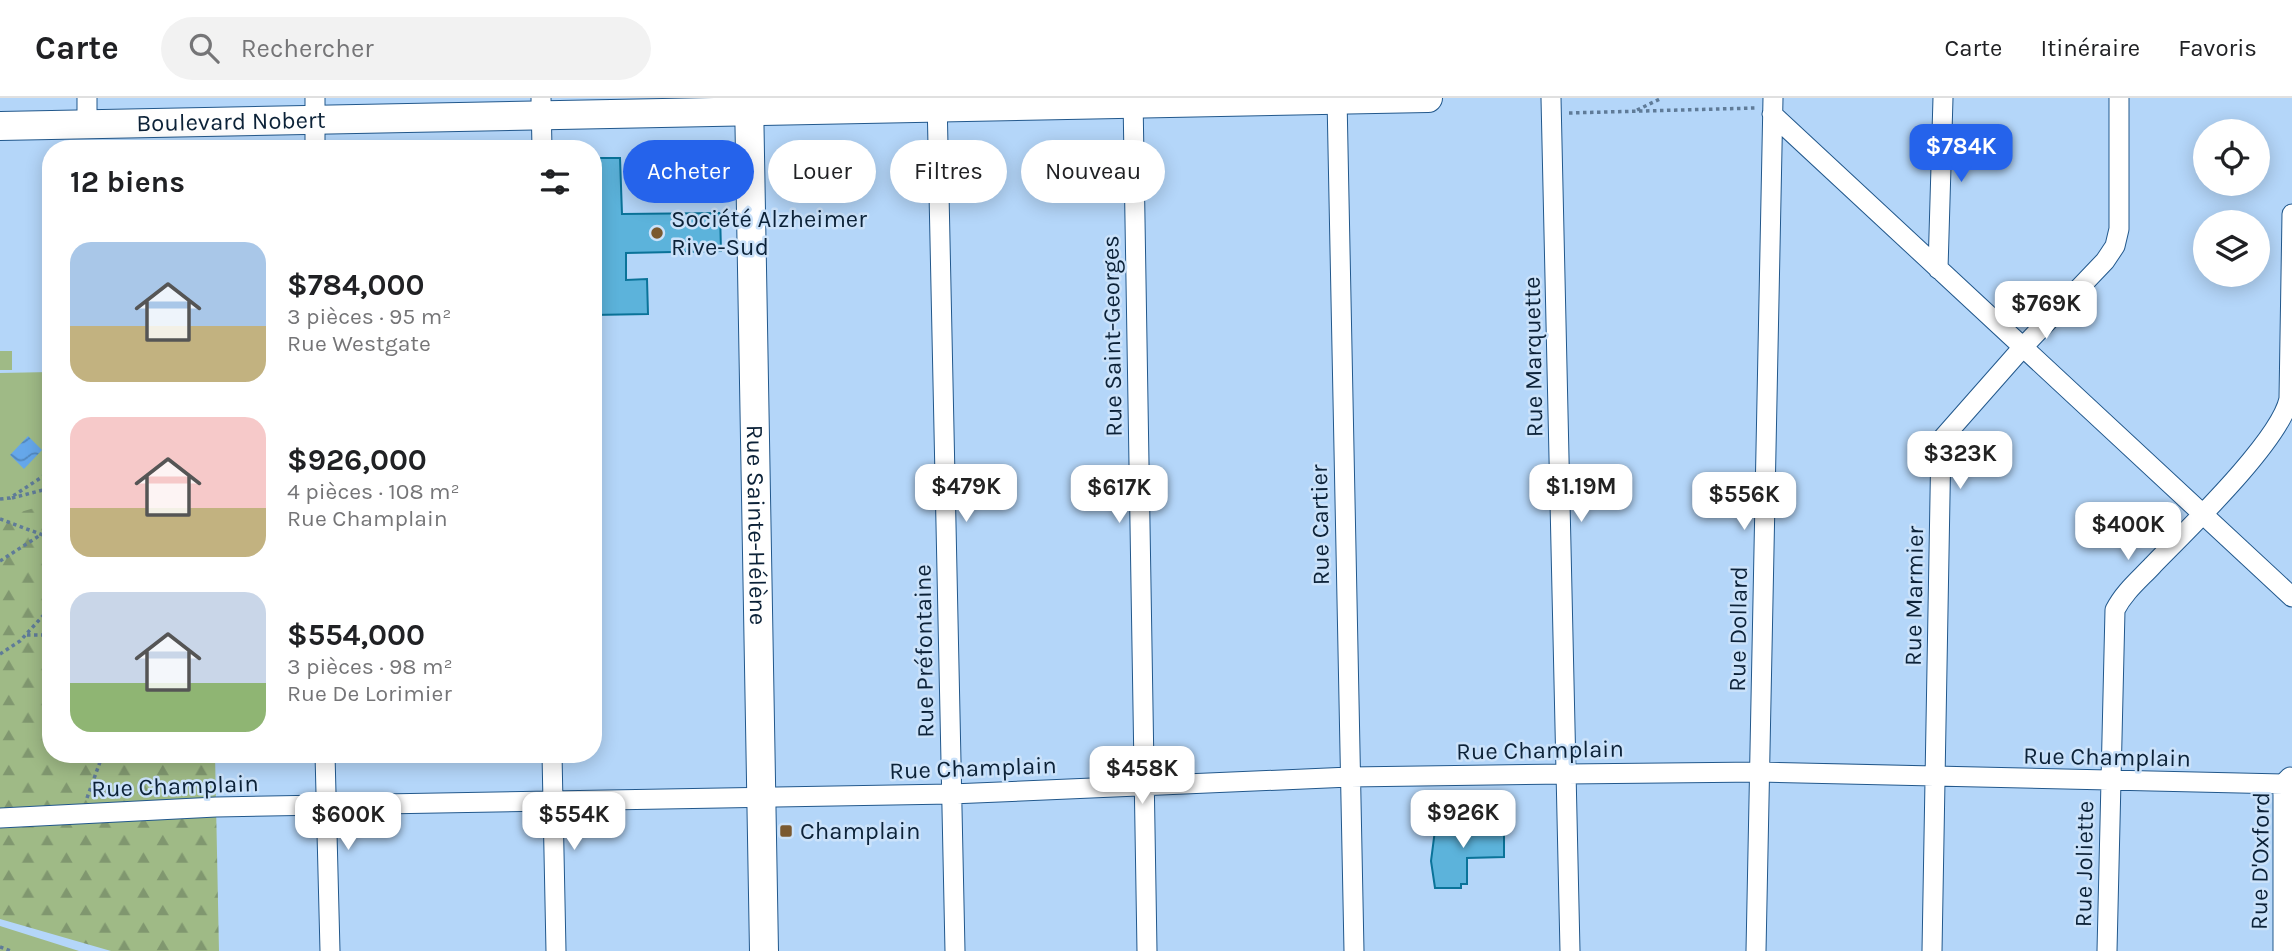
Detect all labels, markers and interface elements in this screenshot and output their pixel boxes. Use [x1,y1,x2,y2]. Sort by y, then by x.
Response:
search box [161,17,651,80]
text: Carte [35,29,119,67]
icon: search [185,29,223,67]
text: Rechercher [241,33,374,64]
text: Carte [1944,34,2002,62]
text: Itinéraire [2040,34,2140,62]
text: Favoris [2178,34,2257,62]
street label: Boulevard Nobert [136,106,326,137]
map controls [2193,119,2270,287]
button: locate [2193,119,2270,196]
pin: $784K [1912,125,2010,184]
text: $784K [1926,133,1996,160]
chip: Acheter [623,140,754,203]
chip: Louer [768,140,876,203]
chip: Filtres [890,140,1007,203]
chip: Nouveau [1021,140,1165,203]
icon: filters [536,163,574,201]
text: 12 biens [70,164,185,200]
place label: Société Alzheimer Rive-Sud [671,205,867,261]
button: layers [2193,210,2270,287]
marker: Société Alzheimer Rive-Sud [649,225,665,241]
street label: Rue Saint-Georges [1096,235,1128,437]
text: $784,000 [287,267,424,303]
icon: home [126,270,210,354]
street label: Rue Marquette [1518,276,1548,438]
pin: $769K [1997,282,2095,341]
text: $769K [2011,290,2081,317]
text: 3 pièces · 95 m² [287,303,451,330]
text: Rue Westgate [287,330,431,357]
street label: Rue Sainte-Hélène [741,424,772,625]
pin: $323K [1911,432,2009,491]
text: $323K [1923,440,1997,467]
text: $926,000 [287,442,427,478]
icon: home [126,445,210,529]
pin: $479K [917,464,1015,524]
street label: Rue Cartier [1305,464,1335,586]
pin: $1.19M [1524,464,1638,524]
pin: $617K [1070,466,1168,525]
pin: $556K [1695,472,1793,532]
text: $479K [931,473,1001,500]
text: $1.19M [1545,473,1617,500]
text: $617K [1087,474,1151,501]
text: 4 pièces · 108 m² [287,478,460,505]
text: $556K [1708,481,1780,508]
pin: $400K [2079,503,2177,562]
text: Rue Champlain [287,505,448,532]
text: $400K [2091,511,2165,538]
street label: Rue Marmier [1899,525,1929,666]
street label: Rue Préfontaine [908,564,940,738]
street label: Rue Dollard [1723,566,1753,692]
text: $554,000 [287,617,425,653]
icon: home [126,620,210,704]
text: 3 pièces · 98 m² [287,653,453,680]
text: Rue De Lorimier [287,680,452,707]
street label: Rue Champlain [1456,735,1624,765]
street label: Rue Champlain [2023,742,2191,772]
pin: $458K [1093,746,1191,806]
street label: Rue Champlain [889,751,1057,785]
text: $458K [1106,755,1178,782]
street label: Rue Champlain [91,769,259,803]
pin: $926K [1414,790,1512,850]
pin: $600K [299,792,397,852]
pin: $554K [525,792,623,852]
street label: Rue D'Oxford [2245,792,2275,930]
text: $926K [1427,799,1499,826]
street label: Rue Joliette [2069,800,2099,928]
text: $600K [311,801,385,828]
text: $554K [538,801,610,828]
place label: Champlain [800,817,920,845]
marker: Champlain [778,823,794,839]

